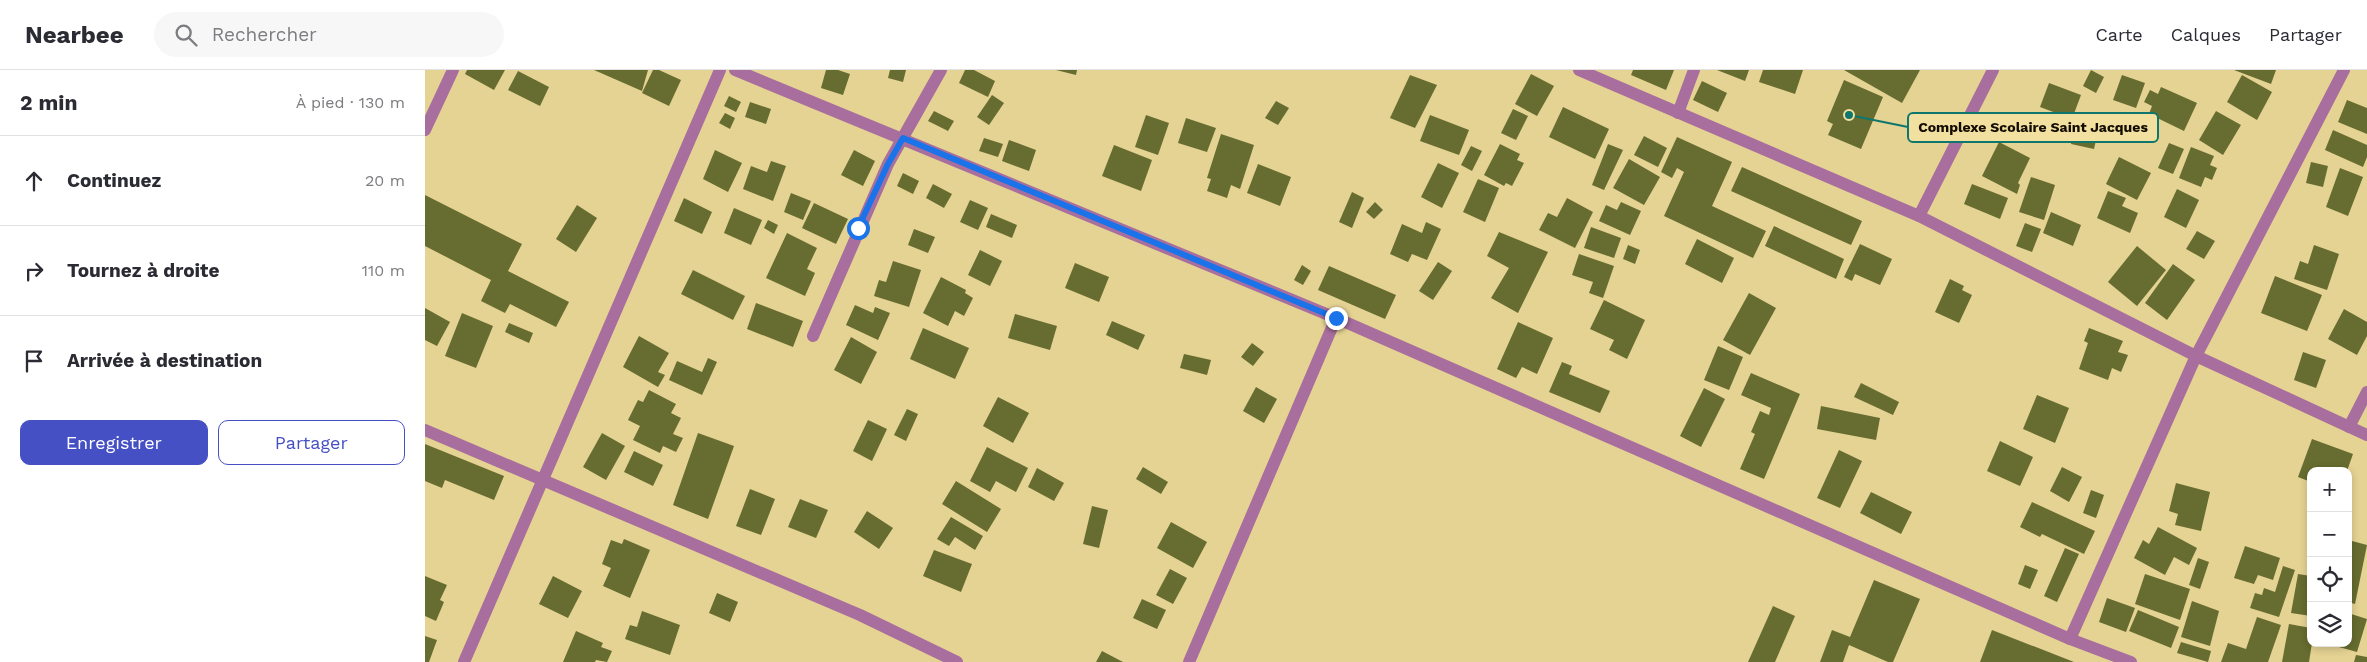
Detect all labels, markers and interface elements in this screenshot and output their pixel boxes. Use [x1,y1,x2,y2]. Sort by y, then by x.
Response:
search box [154,12,504,57]
text: Nearbee [25,21,124,49]
icon: search [172,21,200,49]
text: Rechercher [212,23,317,46]
text: Carte [2095,24,2143,45]
text: Calques [2171,24,2241,45]
text: Partager [2269,24,2342,45]
text: 2 min [20,90,77,115]
text: À pied · 130 m [296,93,405,112]
callout: Complexe Scolaire Saint Jacques [1908,113,2158,142]
text: Complexe Scolaire Saint Jacques [1918,119,2148,135]
icon: ahead [20,167,48,195]
text: Continuez [67,169,161,192]
text: 20 m [365,171,405,190]
route start [847,217,870,240]
icon: right [20,257,48,285]
text: Tournez à droite [67,259,219,282]
text: 110 m [362,261,405,280]
route end [1325,307,1348,330]
icon: arrive [20,347,48,375]
text: Arrivée à destination [67,349,262,372]
button: Enregistrer [20,420,208,465]
button: Partager [218,420,405,465]
map controls [2307,467,2352,647]
button: + [2307,467,2352,512]
button: − [2307,512,2352,557]
button: locate [2307,557,2352,602]
button: layers [2307,602,2352,647]

